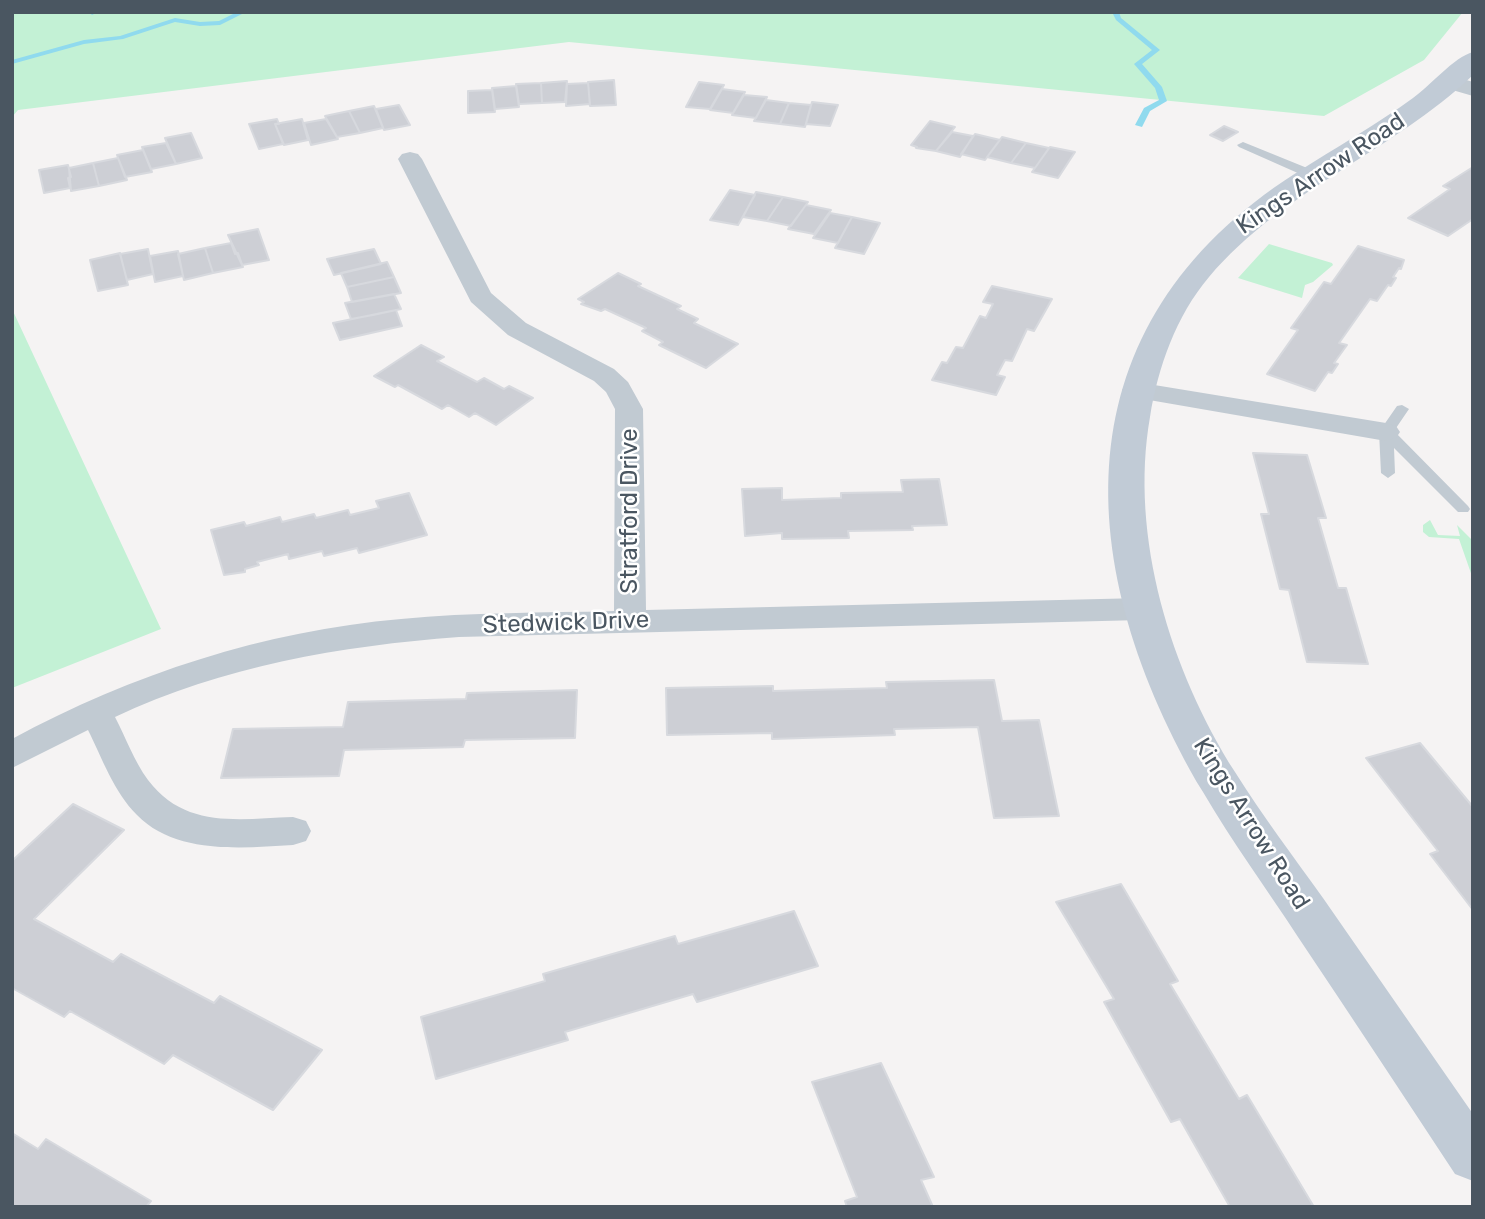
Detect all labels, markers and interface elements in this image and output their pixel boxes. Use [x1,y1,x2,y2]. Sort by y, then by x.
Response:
street label: Kings Arrow Road [1231,107,1411,241]
street label: Stratford Drive [616,428,644,594]
street label: Stedwick Drive [482,606,650,640]
street label: Kings Arrow Road [1187,733,1315,915]

